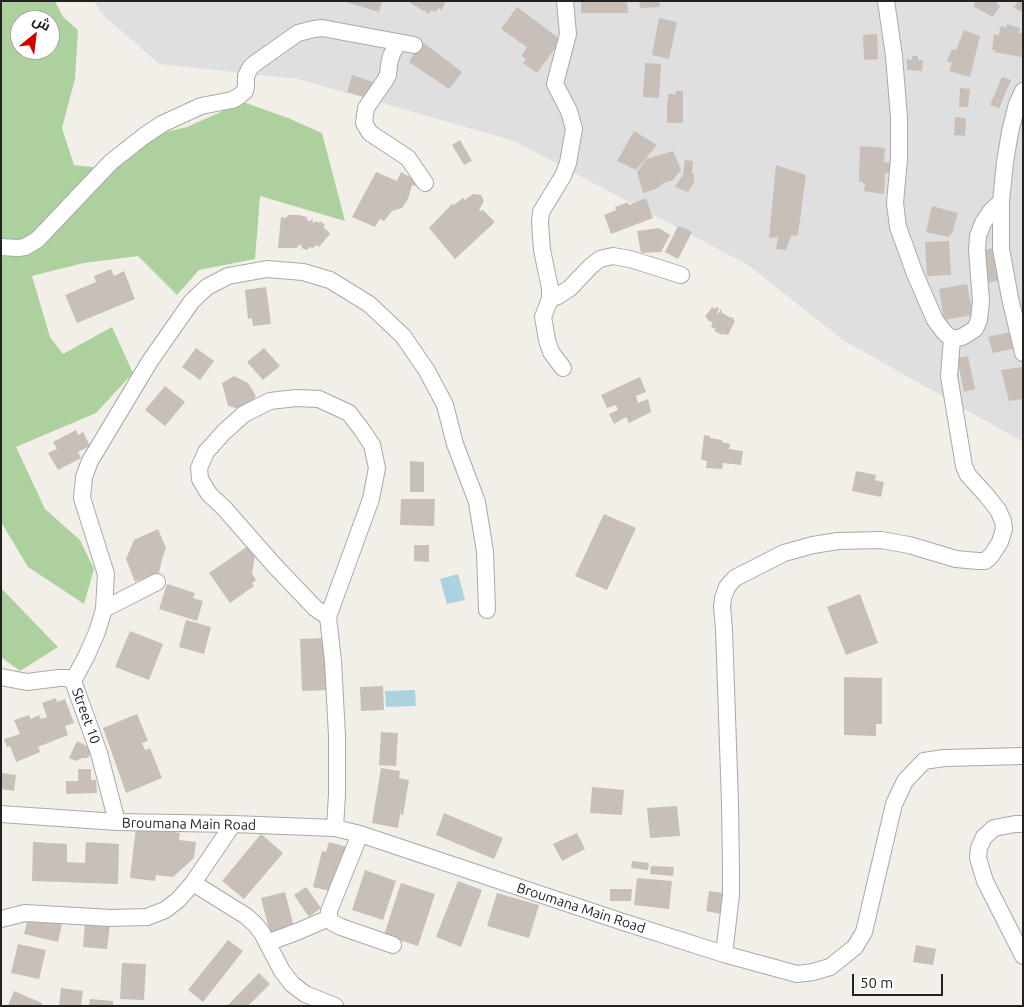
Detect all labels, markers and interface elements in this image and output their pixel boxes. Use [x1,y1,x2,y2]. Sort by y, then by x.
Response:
north arrow [10,10,60,60]
text: ش [30,11,54,34]
street label: Street 10 [68,686,104,746]
street label: Broumana Main Road [122,814,256,834]
street label: Broumana Main Road [515,879,647,937]
scale bar [854,964,945,996]
text: 50 m [860,974,893,991]

